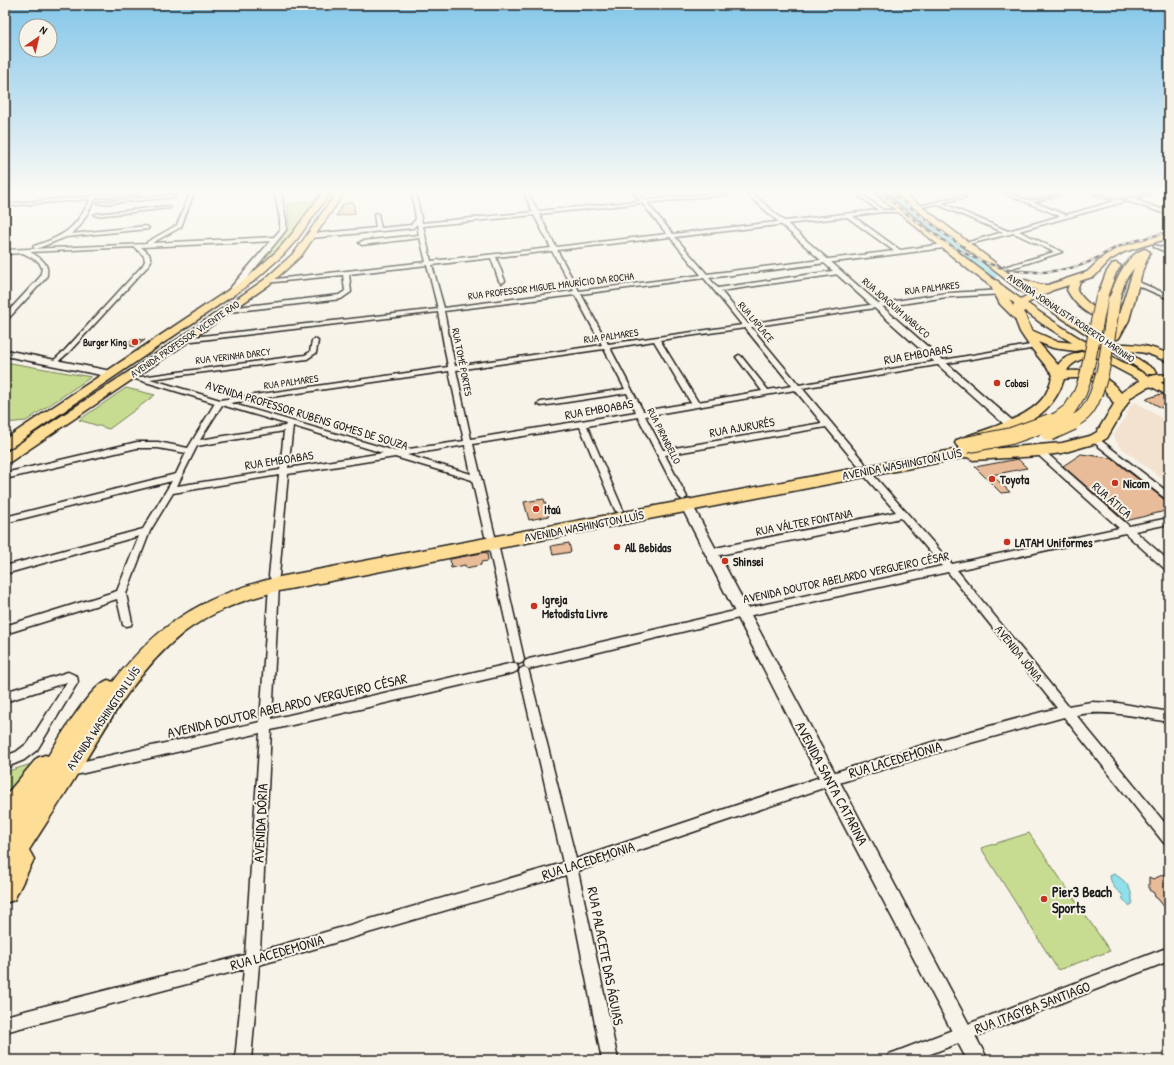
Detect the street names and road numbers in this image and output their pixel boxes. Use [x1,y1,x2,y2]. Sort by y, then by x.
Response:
street label: RUA PROFESSOR MIGUEL MAURÍCIO DA ROCHA [467,269,635,303]
street label: AVENIDA JORNALISTA ROBERTO MARINHO [1005,270,1138,366]
street label: RUA JOAQUIM NABUCO [859,275,933,341]
street label: RUA PALMARES [904,278,960,298]
street label: AVENIDA PROFESSOR VICENTE RAO [128,297,242,380]
street label: RUA LAPLACE [735,299,777,345]
street label: RUA PALMARES [583,326,640,346]
street label: RUA TOMÉ PORTES [449,327,475,397]
street label: RUA EMBOABAS [882,340,954,368]
street label: RUA VERINHA DARCY [195,345,272,367]
street label: RUA PALMARES [263,372,320,392]
street label: AVENIDA PROFESSOR RUBENS GOMES DE SOUZA [204,376,410,454]
street label: RUA EMBOABAS [563,395,635,423]
street label: RUA PIRANDELLO [644,406,684,467]
street label: RUA AJURURÉS [708,413,776,441]
street label: AVENIDA WASHINGTON LUÍS [841,444,964,484]
street label: RUA EMBOABAS [244,446,315,474]
street label: RUA ÁTICA [1089,478,1136,522]
street label: RUA VÁLTER FONTANA [754,504,854,540]
street label: AVENIDA WASHINGTON LUÍS [523,506,646,546]
street label: AVENIDA DOUTOR ABELARDO VERGUEIRO CÉSAR [741,547,951,607]
street label: AVENIDA JÔNIA [991,621,1047,685]
street label: AVENIDA WASHINGTON LUÍS [62,662,144,773]
street label: AVENIDA DOUTOR ABELARDO VERGUEIRO CÉSAR [165,668,409,742]
street label: AVENIDA SANTA CATARINA [791,718,873,848]
street label: RUA LACEDEMONIA [846,736,944,782]
street label: AVENIDA DÓRIA [248,783,272,863]
street label: RUA LACEDEMONIA [539,836,637,884]
street label: RUA PALACETE DAS ÁGUIAS [583,885,629,1027]
street label: RUA LACEDEMONIA [228,930,326,974]
street label: RUA ITAGYBA SANTIAGO [971,976,1093,1038]

